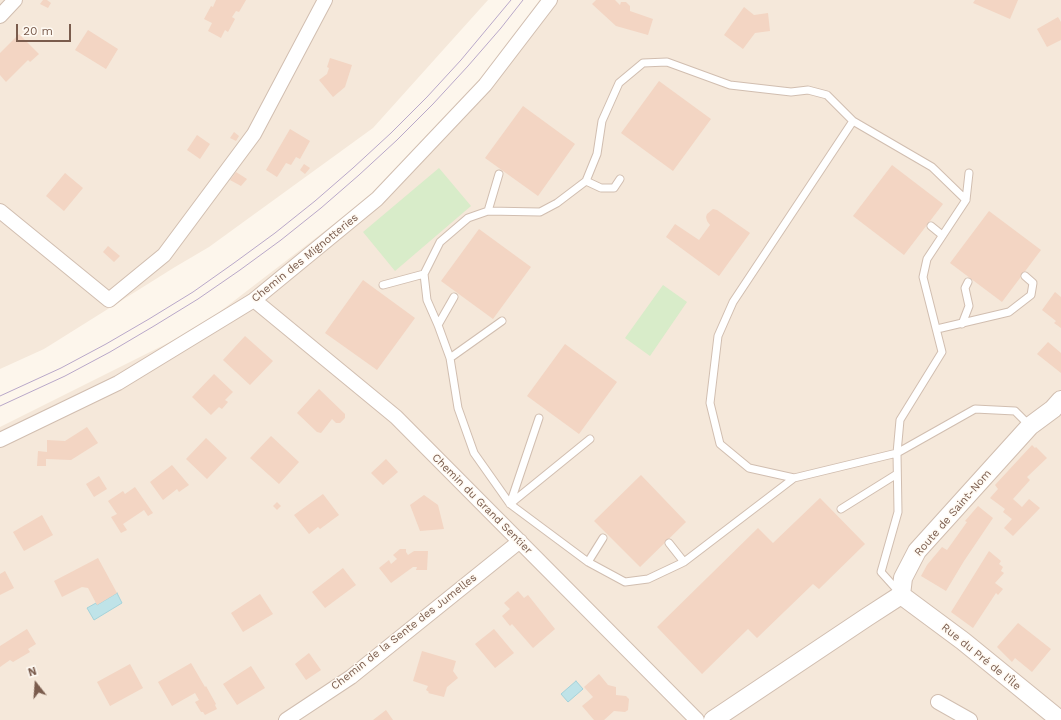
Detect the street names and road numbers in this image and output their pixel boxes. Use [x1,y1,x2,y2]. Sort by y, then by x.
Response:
street label: Chemin des Mignotteries [249,211,361,305]
street label: Chemin du Grand Sentier [429,451,535,557]
street label: Route de Saint-Nom [912,467,994,559]
street label: Chemin de la Sente des Jumelles [329,571,479,693]
street label: Rue du Pré de l'Île [939,621,1023,693]

